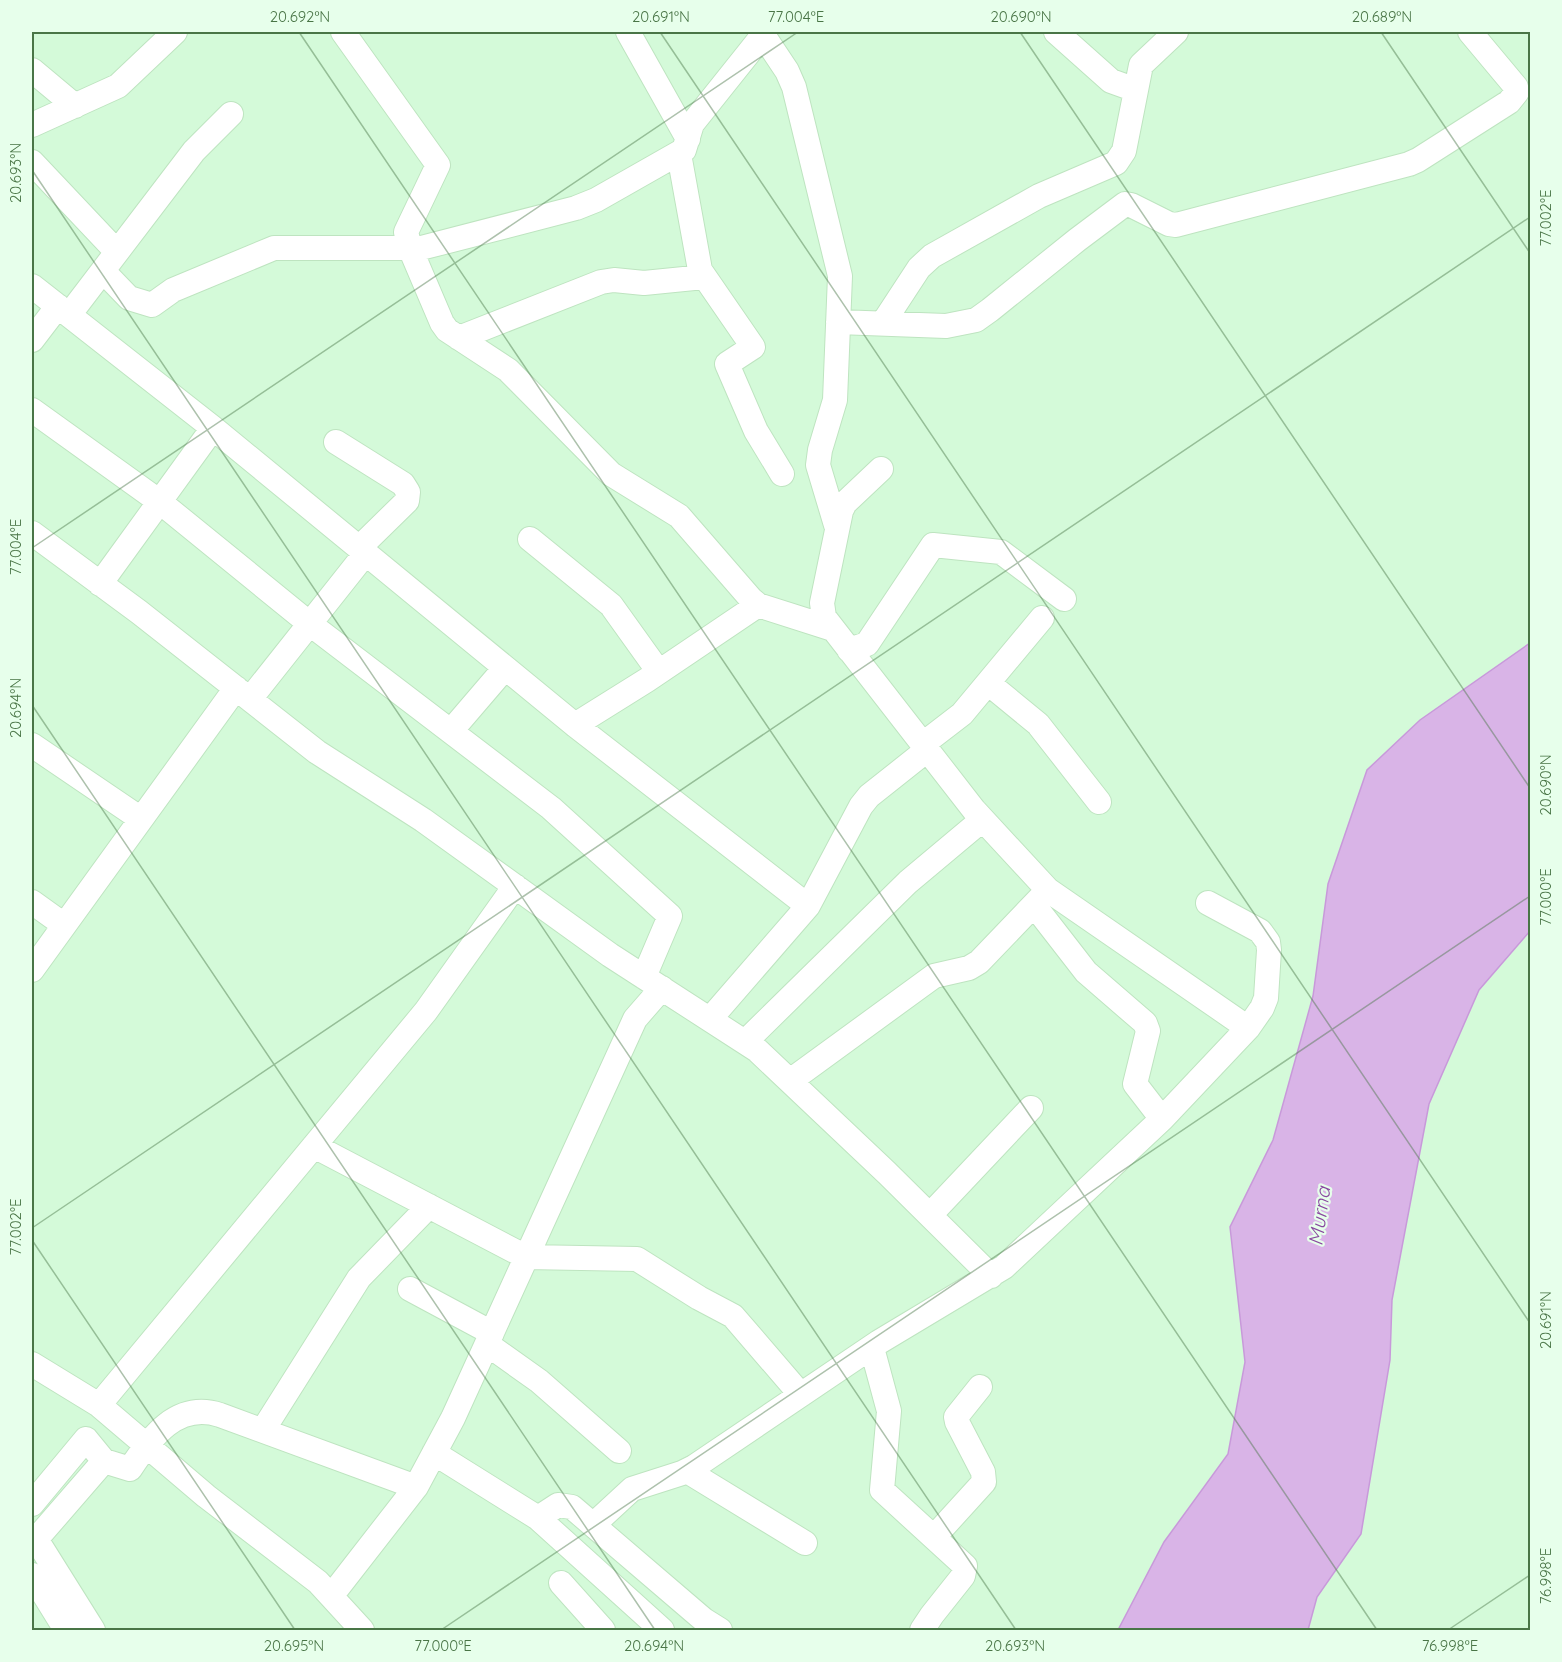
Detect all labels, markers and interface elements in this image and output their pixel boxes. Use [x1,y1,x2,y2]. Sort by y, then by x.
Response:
text: 20.692°N [270,7,330,26]
text: 20.691°N [632,7,690,26]
text: 77.004°E [768,7,824,26]
text: 20.690°N [990,7,1052,26]
text: 20.689°N [1352,7,1412,26]
text: 20.693°N [6,143,25,203]
text: 77.002°E [1536,190,1555,246]
text: 77.004°E [6,519,25,575]
text: 20.694°N [6,678,25,738]
text: 20.690°N [1536,754,1555,816]
text: 77.000°E [1536,868,1555,926]
water label: Murna [1302,1183,1336,1247]
text: 77.002°E [6,1199,25,1255]
text: 20.691°N [1536,1291,1555,1349]
text: 76.998°E [1536,1548,1555,1604]
text: 20.695°N [264,1636,324,1655]
text: 77.000°E [414,1636,472,1655]
text: 20.694°N [624,1636,684,1655]
text: 20.693°N [985,1636,1045,1655]
text: 76.998°E [1422,1636,1478,1655]

